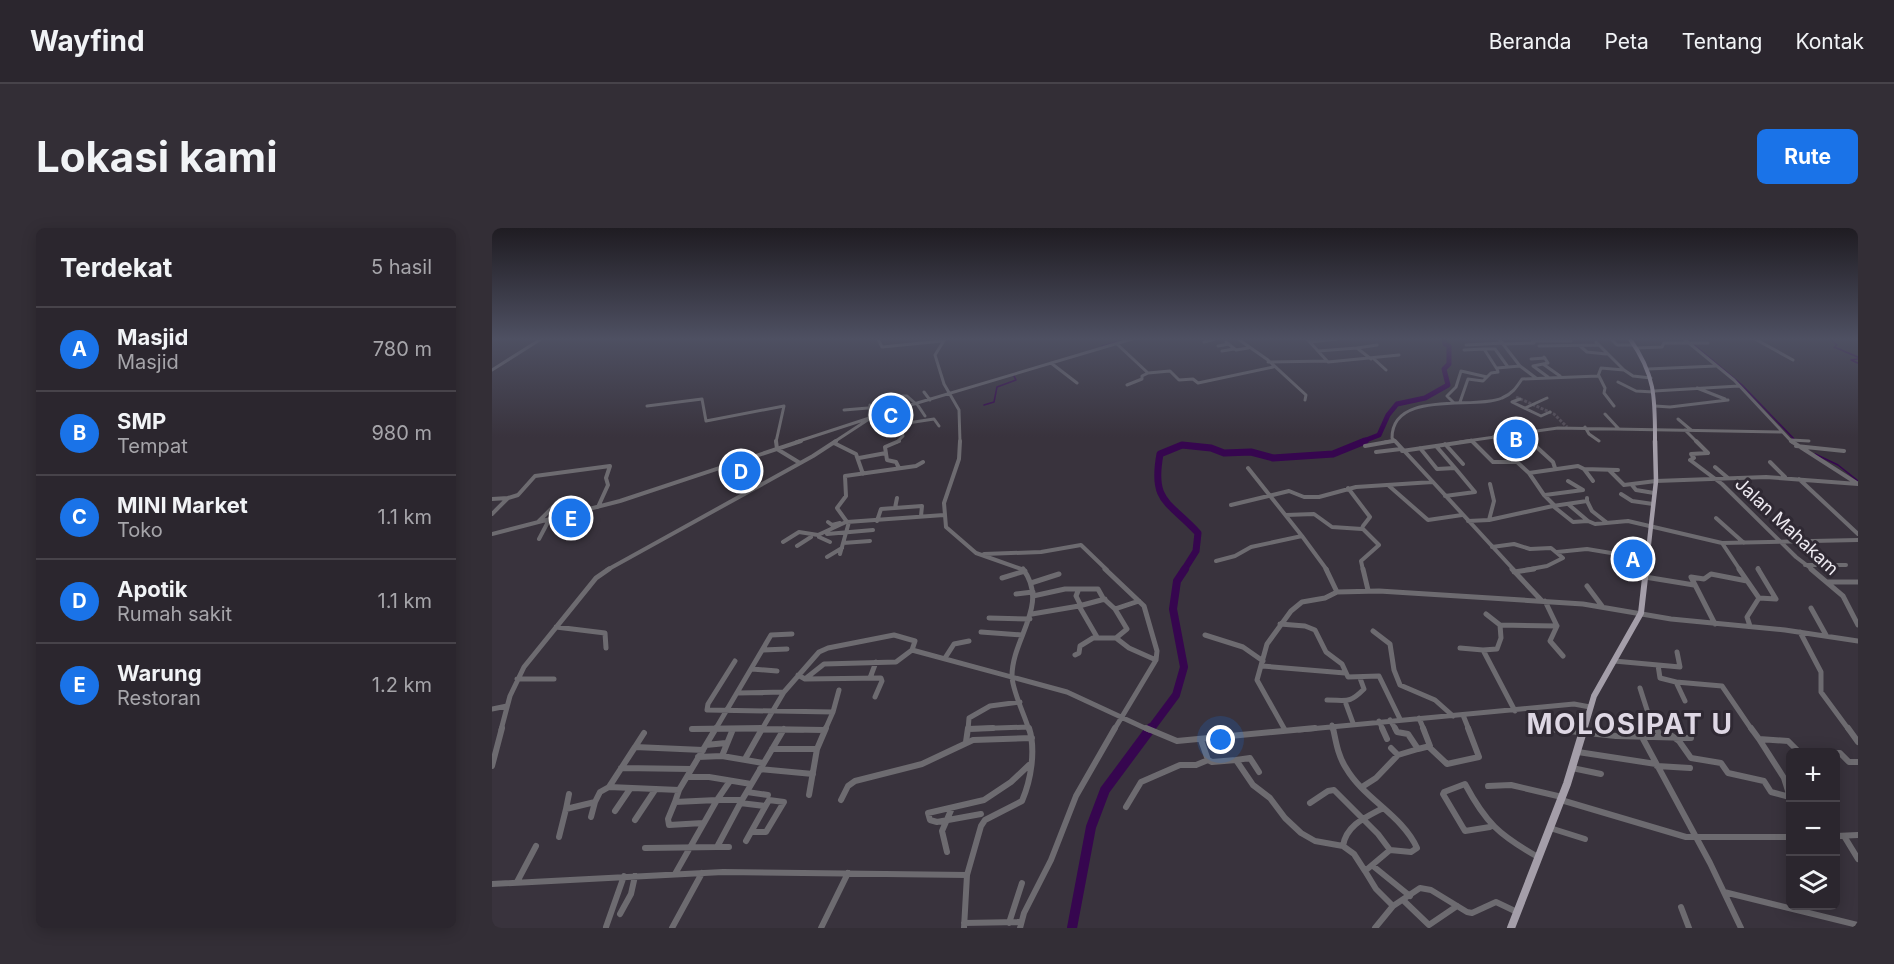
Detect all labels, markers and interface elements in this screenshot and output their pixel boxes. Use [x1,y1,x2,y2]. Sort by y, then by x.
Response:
text: Wayfind [30,24,145,58]
text: Beranda [1489,29,1571,54]
text: Peta [1604,29,1649,54]
text: Tentang [1682,29,1762,54]
text: Kontak [1795,29,1864,54]
button: Rute [1757,129,1858,184]
text: Lokasi kami [36,131,278,182]
text: Terdekat [60,252,172,283]
text: 5 hasil [371,255,432,279]
text: Masjid [117,324,188,350]
text: A [72,337,87,361]
text: 780 m [373,337,432,361]
text: Masjid [117,350,179,374]
pin: C [872,392,910,438]
text: SMP [117,408,166,434]
pin: B [1496,416,1536,462]
text: B [73,421,86,445]
text: 980 m [371,421,432,445]
text: Tempat [117,434,188,458]
pin: D [722,448,760,494]
street label: Jalan Mahakam [1731,473,1843,579]
text: MINI Market [117,492,248,518]
pin: E [552,496,590,540]
text: C [72,505,87,529]
text: 1.1 km [378,505,432,529]
text: Toko [117,518,163,542]
pin: A [1614,536,1652,582]
text: Apotik [117,576,188,602]
text: D [72,589,87,613]
text: 1.1 km [378,589,432,613]
text: Rumah sakit [117,602,232,626]
text: Warung [117,660,202,686]
text: E [73,673,86,697]
text: 1.2 km [372,673,432,697]
text: Restoran [117,686,201,710]
district label: MOLOSIPAT U [1526,707,1734,741]
your location [1206,725,1235,754]
map controls [1786,748,1840,910]
button: + [1786,748,1840,802]
button: − [1786,802,1840,856]
button: layers [1786,856,1840,910]

